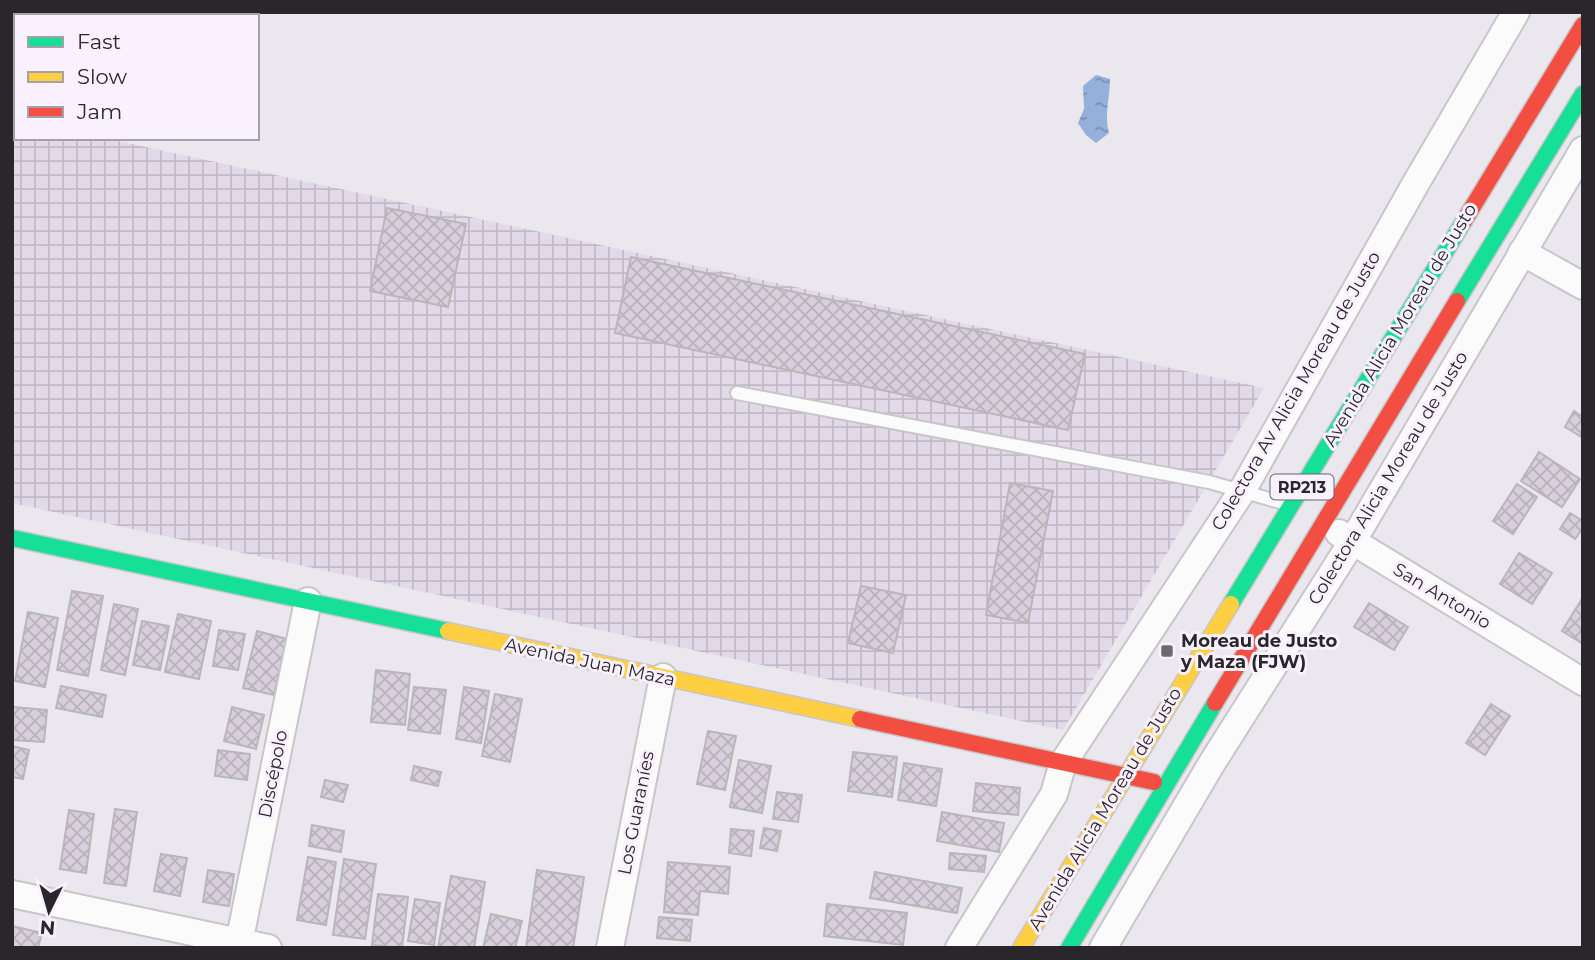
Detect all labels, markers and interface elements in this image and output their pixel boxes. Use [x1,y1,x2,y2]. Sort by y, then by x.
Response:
legend [14,14,259,140]
text: Fast [77,29,121,54]
text: Slow [77,64,127,89]
text: Jam [76,99,122,124]
street label: Avenida Alicia Moreau de Justo [1319,200,1481,450]
street label: Colectora Av Alicia Moreau de Justo [1207,247,1385,535]
street label: Colectora Alicia Moreau de Justo [1303,347,1473,609]
road number: RP213 [1270,474,1334,500]
street label: San Antonio [1389,558,1495,634]
place label: Moreau de Justo y Maza (FJW) [1180,630,1337,673]
street label: Avenida Juan Maza [503,633,677,691]
marker: Moreau de Justo y Maza (FJW) [1159,643,1175,659]
street label: Avenida Alicia Moreau de Justo [1024,684,1186,934]
street label: Discépolo [254,728,292,820]
street label: Los Guaraníes [613,749,659,877]
north arrow [14,876,84,946]
text: N [39,915,56,940]

